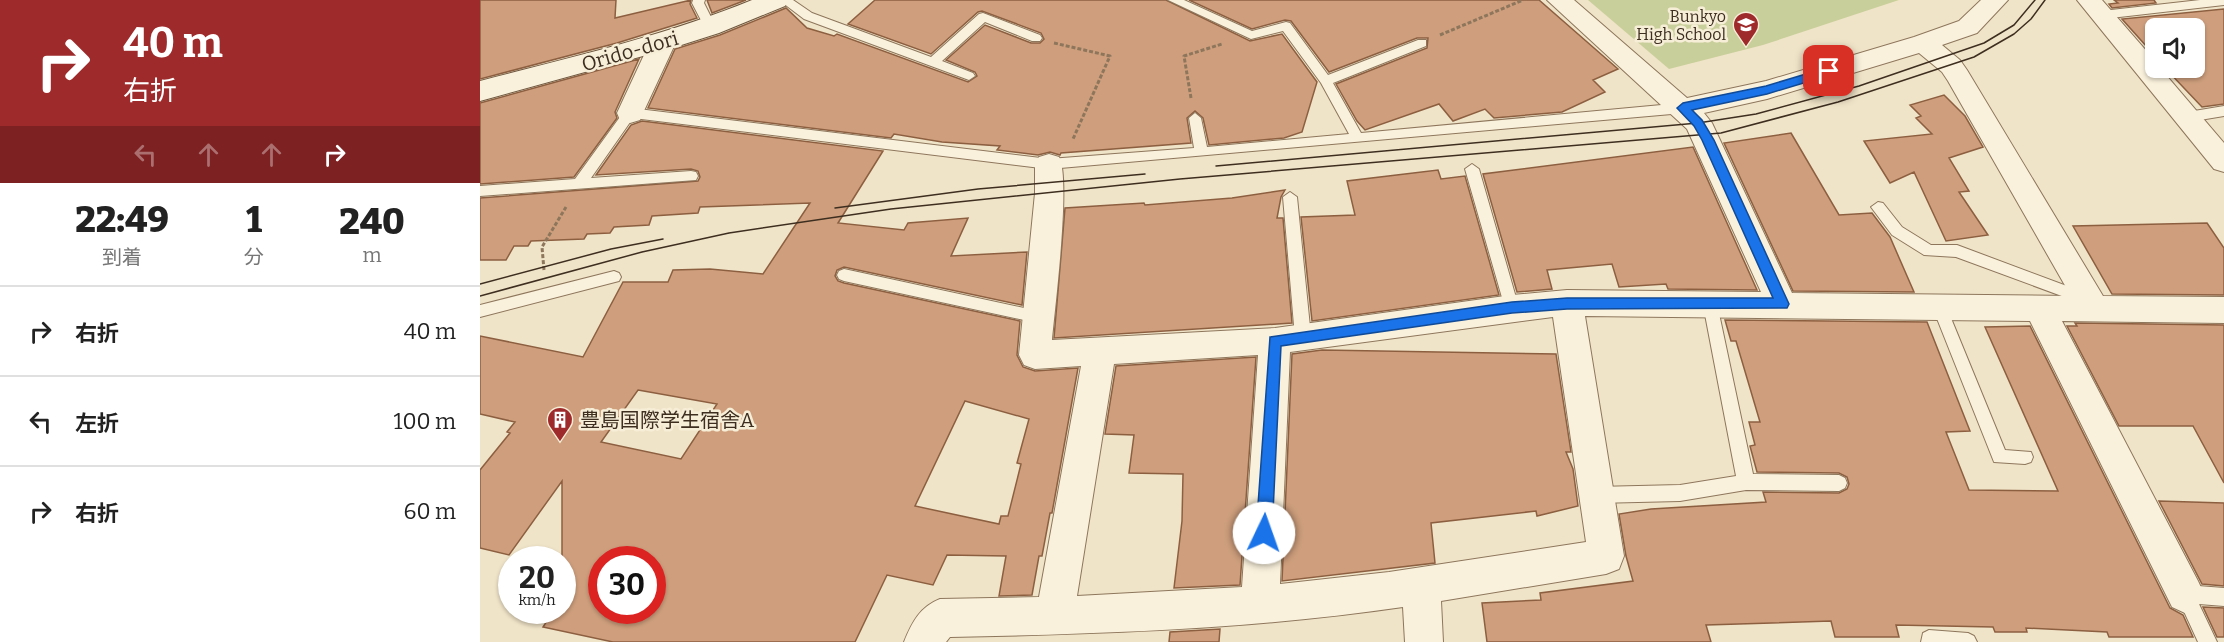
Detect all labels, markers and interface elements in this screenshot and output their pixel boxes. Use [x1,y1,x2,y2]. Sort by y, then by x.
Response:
place label: Bunkyo High School [1636,7,1726,44]
school or university icon: Bunkyo High School [1731,10,1761,48]
text: 40 m [123,18,223,68]
map controls [2145,18,2205,78]
button: sound [2145,18,2205,78]
icon: right [24,24,102,102]
street label: Orido-dori [579,26,681,76]
pin [1803,45,1854,96]
icon: arrive [1812,54,1845,87]
text: 右折 [123,75,177,107]
icon: left [129,138,162,171]
icon: ahead [192,138,225,171]
icon: ahead [255,138,288,171]
icon: right [318,138,351,171]
text: 22:49 [75,198,169,242]
text: 1 [246,198,262,242]
text: 240 [339,200,405,244]
text: m [362,243,382,267]
text: 到着 [102,245,142,269]
text: 分 [244,245,264,269]
icon: right [24,315,57,348]
text: 40 m [404,318,456,345]
text: 右折 [75,320,119,347]
icon: left [24,405,57,438]
building icon: 豊島国際学生宿舎A [545,405,575,443]
text: 100 m [393,408,456,435]
place label: 豊島国際学生宿舎A [580,408,755,432]
text: 左折 [75,410,119,437]
icon: right [24,495,57,528]
text: 60 m [404,498,456,525]
text: 右折 [75,500,119,527]
position arrow [1232,501,1296,565]
speed limit sign: 30 [588,546,666,624]
text: 20 [519,560,555,596]
text: km/h [518,591,556,609]

